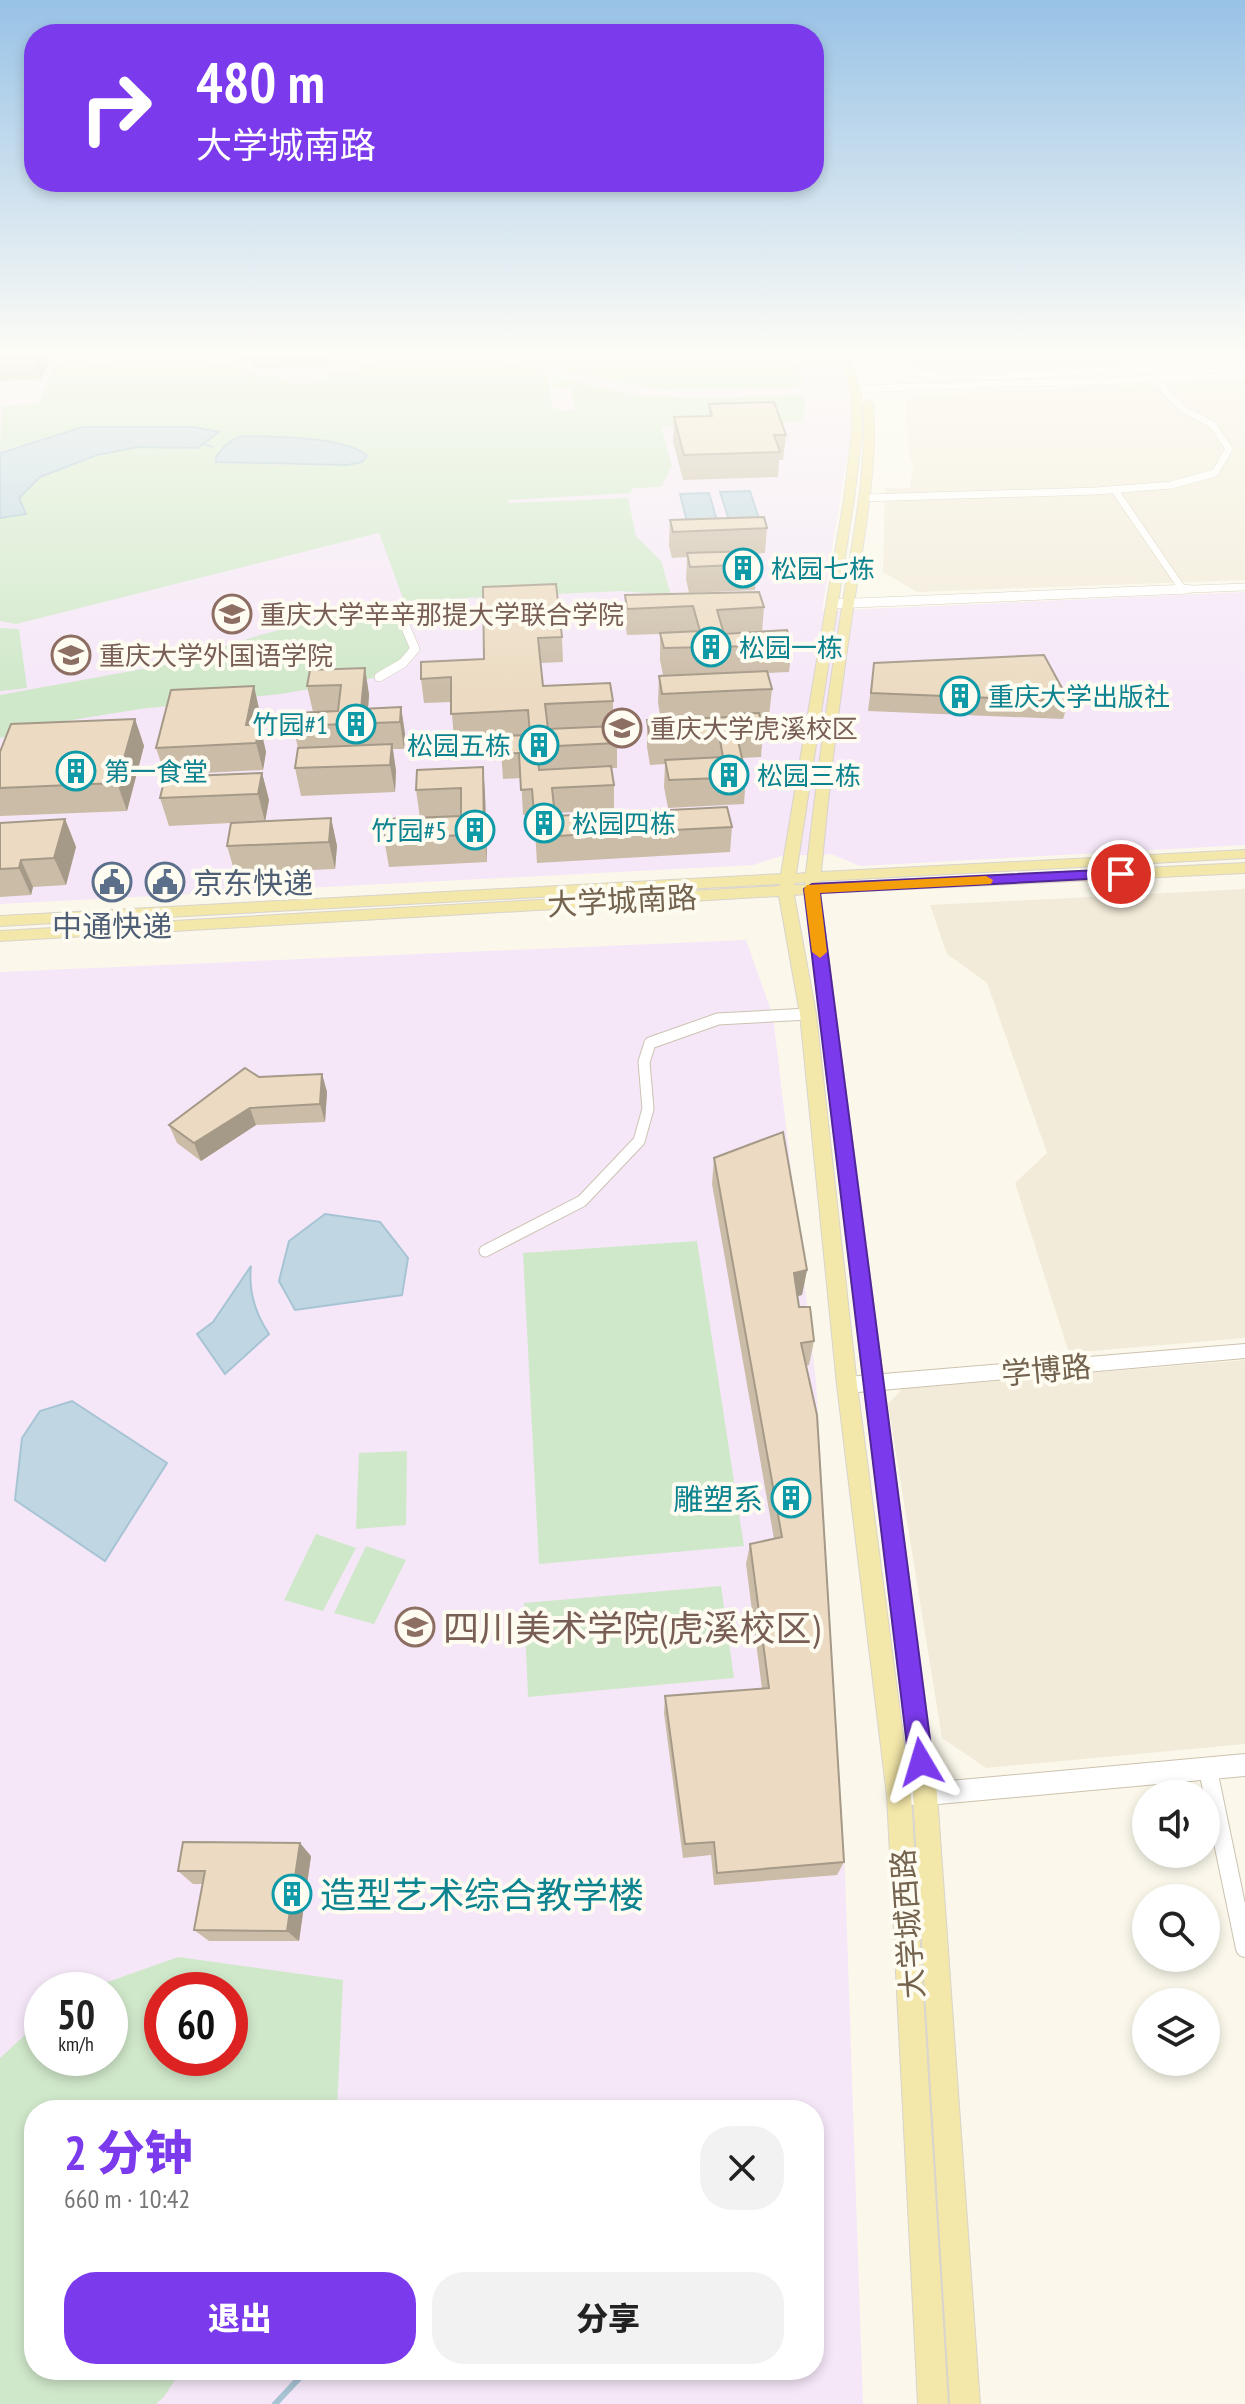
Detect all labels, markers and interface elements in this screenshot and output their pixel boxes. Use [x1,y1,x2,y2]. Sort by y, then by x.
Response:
text: 480 m [196,46,325,118]
icon: right [64,56,168,160]
text: 大学城南路 [196,121,376,168]
building icon: 松园七栋 [722,547,764,589]
place label: 松园七栋 [771,552,875,585]
school or university icon: 重庆大学辛辛那提大学联合学院 [211,593,253,635]
place label: 重庆大学辛辛那提大学联合学院 [260,598,624,631]
building icon: 松园一栋 [690,626,732,668]
place label: 松园一栋 [739,631,843,664]
school or university icon: 重庆大学外国语学院 [50,634,92,676]
place label: 重庆大学外国语学院 [99,639,333,672]
building icon: 重庆大学出版社 [939,675,981,717]
place label: 重庆大学出版社 [988,680,1170,713]
building icon: 竹园#1 [335,703,377,745]
school or university icon: 重庆大学虎溪校区 [601,707,643,749]
place label: 竹园#1 [253,708,328,741]
place label: 重庆大学虎溪校区 [650,712,858,745]
building icon: 松园五栋 [518,724,560,766]
place label: 松园五栋 [407,729,511,762]
building icon: 第一食堂 [55,750,97,792]
building icon: 松园三栋 [708,754,750,796]
place label: 第一食堂 [104,755,208,788]
place label: 松园三栋 [757,759,861,792]
building icon: 松园四栋 [523,802,565,844]
place label: 松园四栋 [572,807,676,840]
building icon: 竹园#5 [454,809,496,851]
place label: 竹园#5 [372,814,447,847]
pin [1087,840,1155,908]
icon: arrive [1099,852,1143,896]
public building icon: 中通快递 [91,861,133,903]
public building icon: 京东快递 [144,861,186,903]
place label: 京东快递 [193,863,313,902]
street label: 大学城南路 [546,877,698,923]
place label: 中通快递 [52,906,172,945]
street label: 学博路 [999,1346,1093,1392]
building icon: 雕塑系 [770,1477,812,1519]
place label: 雕塑系 [673,1479,763,1518]
place label: 四川美术学院(虎溪校区) [443,1604,820,1651]
school or university icon: 四川美术学院(虎溪校区) [394,1606,436,1648]
position arrow [879,1720,963,1804]
map controls [1132,1780,1220,2076]
button: sound [1132,1780,1220,1868]
street label: 大学城西路 [882,1848,932,2000]
place label: 造型艺术综合教学楼 [320,1871,644,1918]
building icon: 造型艺术综合教学楼 [271,1873,313,1915]
button: search [1132,1884,1220,1972]
speed limit sign: 60 [144,1972,248,2076]
text: 50 [57,1988,95,2040]
button: layers [1132,1988,1220,2076]
text: km/h [58,2031,94,2057]
text: 2 分钟 [64,2121,193,2183]
button: close [700,2126,784,2210]
text: 660 m · 10:42 [64,2182,190,2215]
button: 退出 [64,2272,416,2364]
button: 分享 [432,2272,784,2364]

